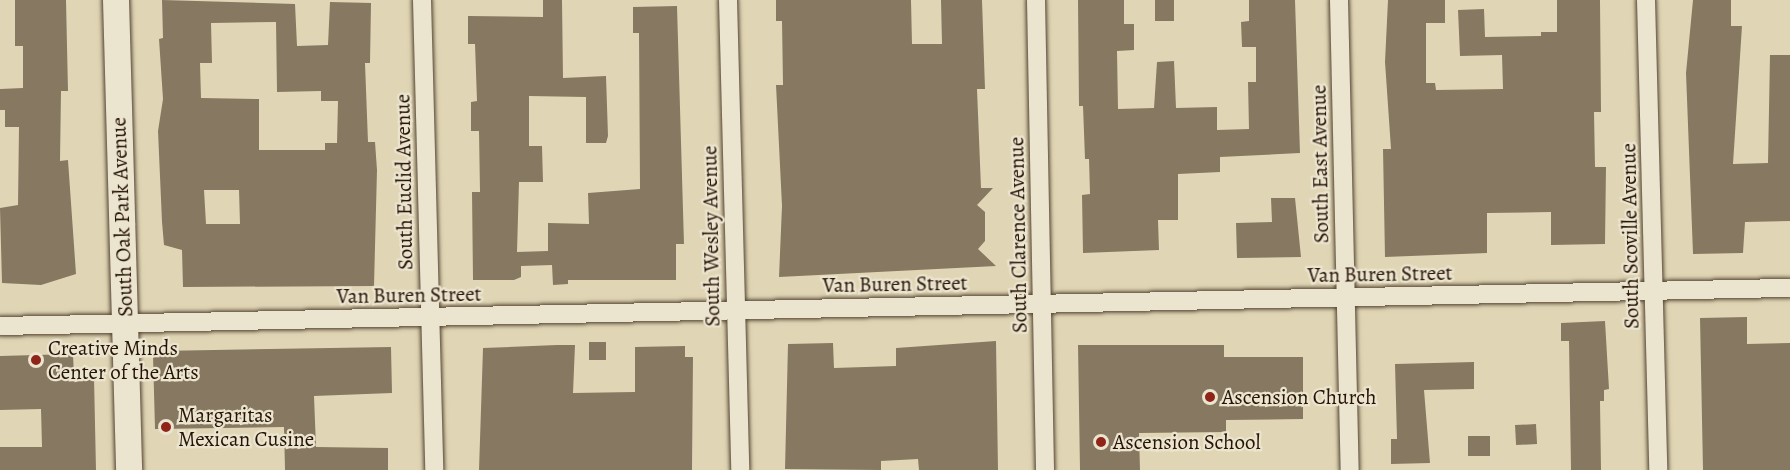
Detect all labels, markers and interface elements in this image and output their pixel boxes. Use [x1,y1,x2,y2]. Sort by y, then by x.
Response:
street label: South East Avenue [1306,84,1334,244]
street label: South Euclid Avenue [390,94,418,270]
street label: South Oak Park Avenue [106,117,138,317]
street label: South Clarence Avenue [1004,137,1032,333]
street label: South Scoville Avenue [1616,143,1644,329]
street label: South Wesley Avenue [697,145,725,327]
street label: Van Buren Street [1307,260,1453,288]
street label: Van Buren Street [822,270,968,298]
street label: Van Buren Street [336,281,482,309]
place label: Creative Minds Center of the Arts [48,335,199,385]
marker: Creative Minds Center of the Arts [29,353,43,367]
place label: Ascension Church [1222,384,1376,410]
marker: Ascension Church [1203,390,1217,404]
place label: Margaritas Mexican Cusine [178,402,314,452]
marker: Margaritas Mexican Cusine [159,420,173,434]
place label: Ascension School [1113,429,1261,455]
marker: Ascension School [1094,435,1108,449]

